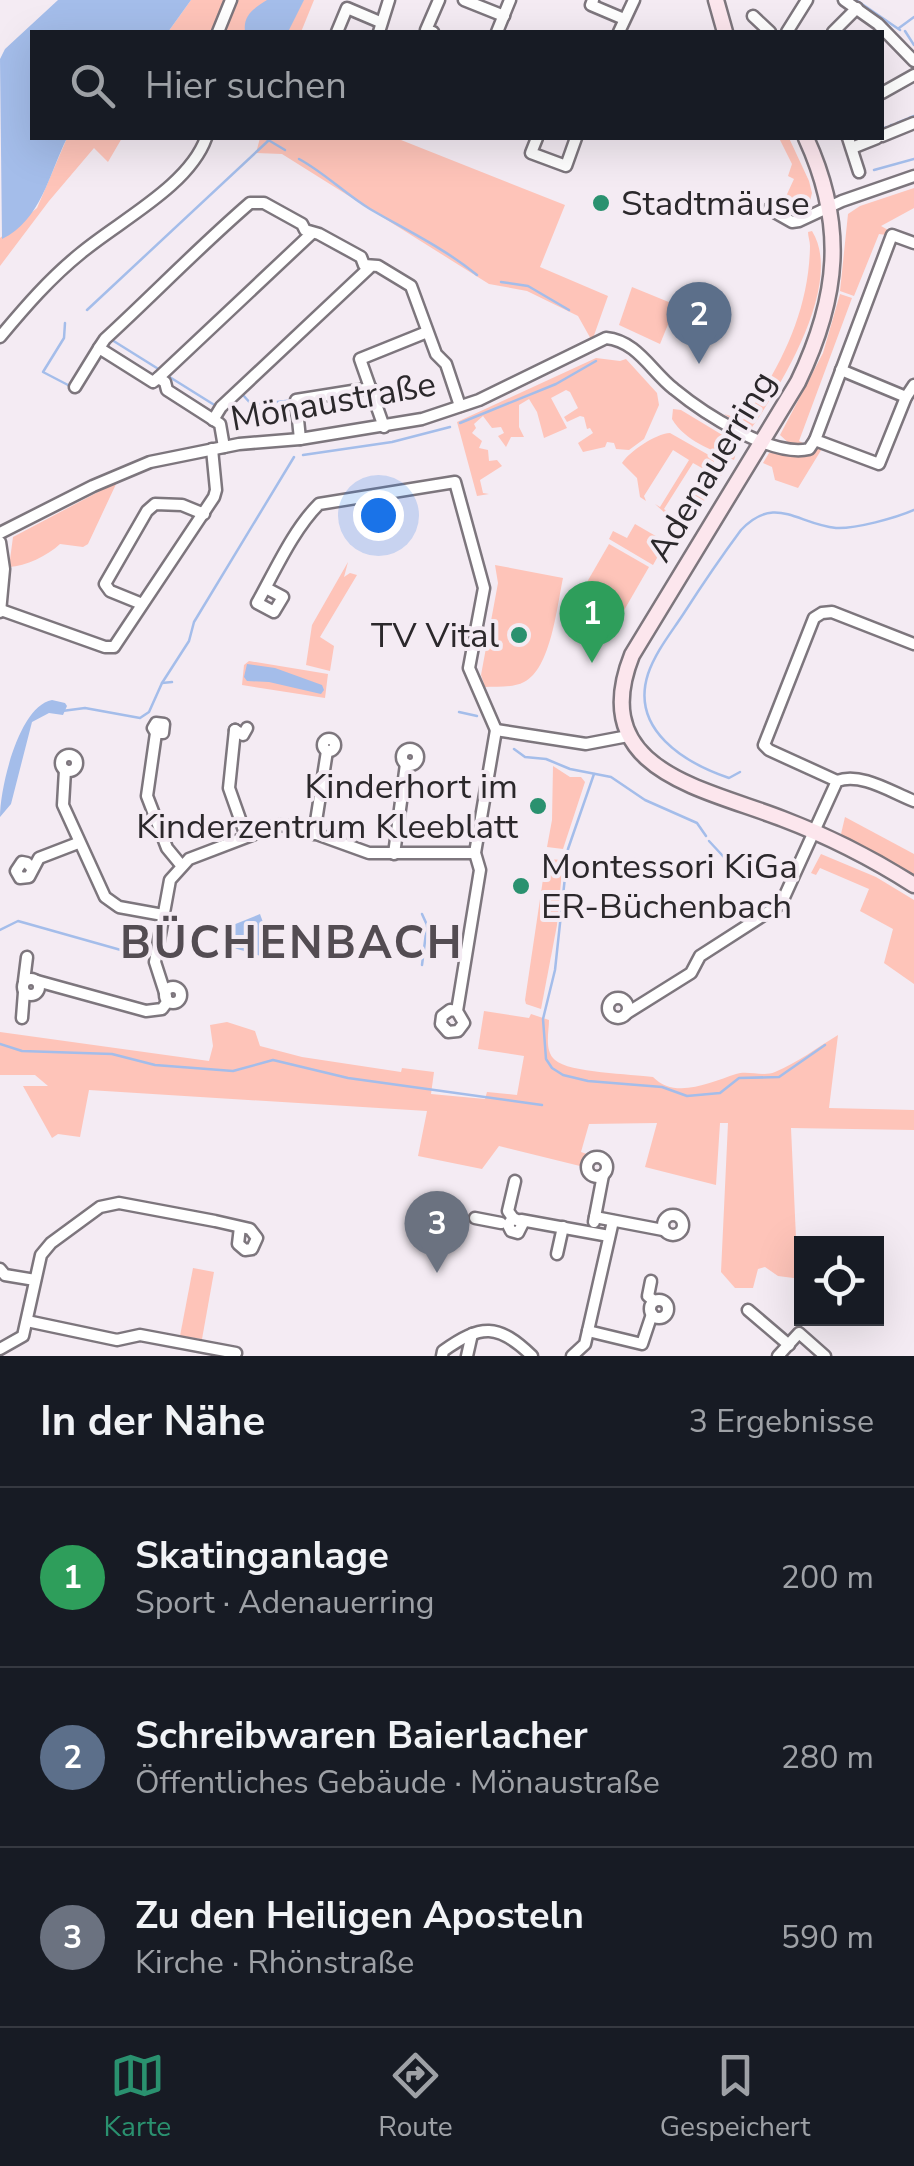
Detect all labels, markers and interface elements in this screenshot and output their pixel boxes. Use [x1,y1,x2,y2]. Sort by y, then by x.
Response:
search box [30,30,884,140]
icon: search [65,58,120,113]
text: Hier suchen [145,60,347,111]
place label: Stadtmäuse [621,180,810,227]
marker: Stadtmäuse [590,192,612,214]
pin: 2 [666,282,732,364]
street label: Mönaustraße [227,360,439,443]
street label: Adenauerring [636,362,787,570]
your location [353,490,404,541]
pin: 1 [560,580,624,663]
place label: TV Vital [371,612,500,659]
marker: TV Vital [508,624,530,646]
place label: Kinderhort im Kinderzentrum Kleeblatt [136,763,519,850]
marker: Kinderhort im Kinderzentrum Kleeblatt [527,795,549,817]
place label: Montessori KiGa ER-Büchenbach [541,843,798,930]
marker: Montessori KiGa ER-Büchenbach [510,875,532,897]
district label: BÜCHENBACH [120,913,464,974]
pin: 3 [404,1190,470,1273]
map controls [794,1236,884,1326]
button: locate [794,1236,884,1326]
text: In der Nähe [40,1393,265,1450]
text: 3 Ergebnisse [689,1400,874,1443]
text: Skatinganlage [135,1530,389,1581]
text: 1 [63,1556,82,1599]
text: 200 m [781,1556,874,1599]
text: Sport · Adenauerring [135,1581,435,1624]
text: Schreibwaren Baierlacher [135,1710,588,1761]
text: 2 [63,1736,82,1779]
text: 280 m [781,1736,874,1779]
text: Öffentliches Gebäude · Mönaustraße [135,1761,660,1804]
text: Zu den Heiligen Aposteln [135,1890,584,1941]
text: 3 [63,1916,82,1959]
text: 590 m [781,1916,874,1959]
text: Kirche · Rhönstraße [135,1941,414,1984]
tab: Karte [104,2048,171,2146]
tab: Route [378,2048,453,2146]
tab: Gespeichert [660,2048,810,2146]

